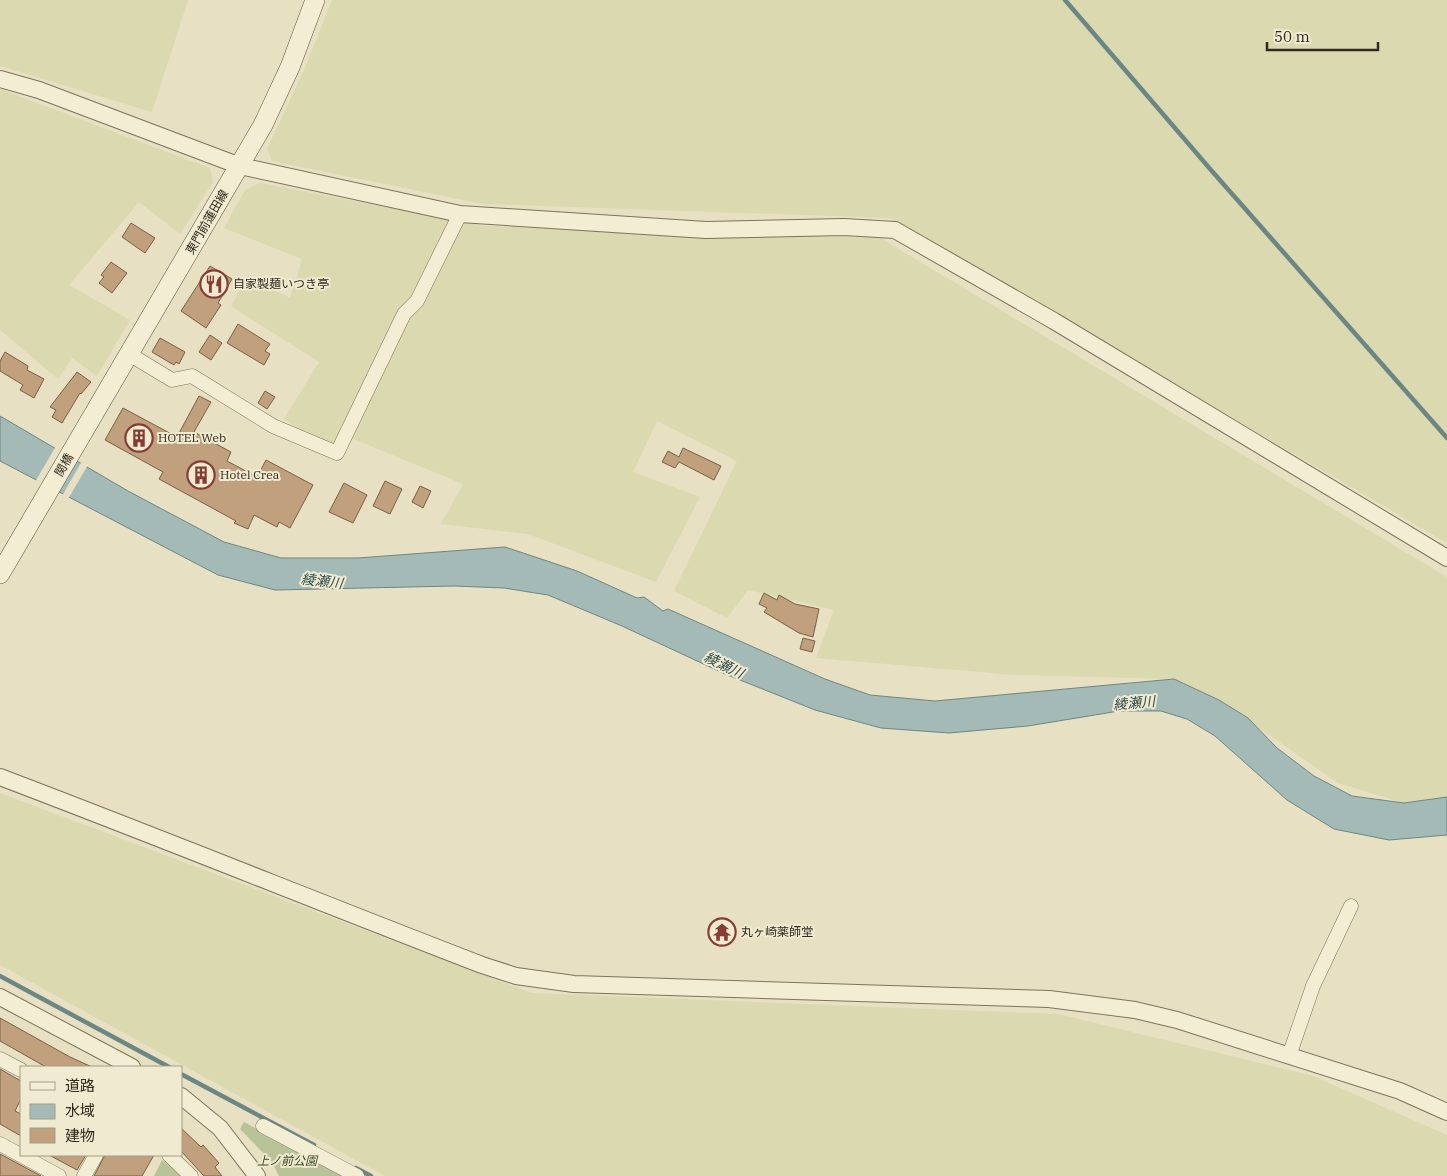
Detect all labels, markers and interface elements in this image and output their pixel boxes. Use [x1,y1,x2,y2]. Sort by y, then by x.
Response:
scale bar [1267,20,1378,52]
text: 50 m [1274,27,1310,46]
street label: 東門前蓮田線 [182,187,231,257]
restaurant icon: 自家製麺いつき亭 [199,269,229,299]
place label: 自家製麺いつき亭 [233,276,329,291]
building icon: HOTEL Web [124,423,154,453]
place label: HOTEL Web [158,430,226,445]
street label: 関橋 [51,451,76,479]
building icon: Hotel Crea [186,460,216,490]
place label: Hotel Crea [220,467,280,482]
water label: 綾瀬川 [300,570,346,593]
water label: 綾瀬川 [701,648,749,683]
water label: 綾瀬川 [1112,692,1158,714]
temple icon: 丸ヶ崎薬師堂 [707,917,737,947]
place label: 丸ヶ崎薬師堂 [741,924,813,939]
legend [20,1066,182,1156]
text: 道路 [65,1076,95,1095]
text: 水域 [65,1101,95,1120]
text: 建物 [65,1126,95,1145]
park label: 上ノ前公園 [257,1153,319,1168]

